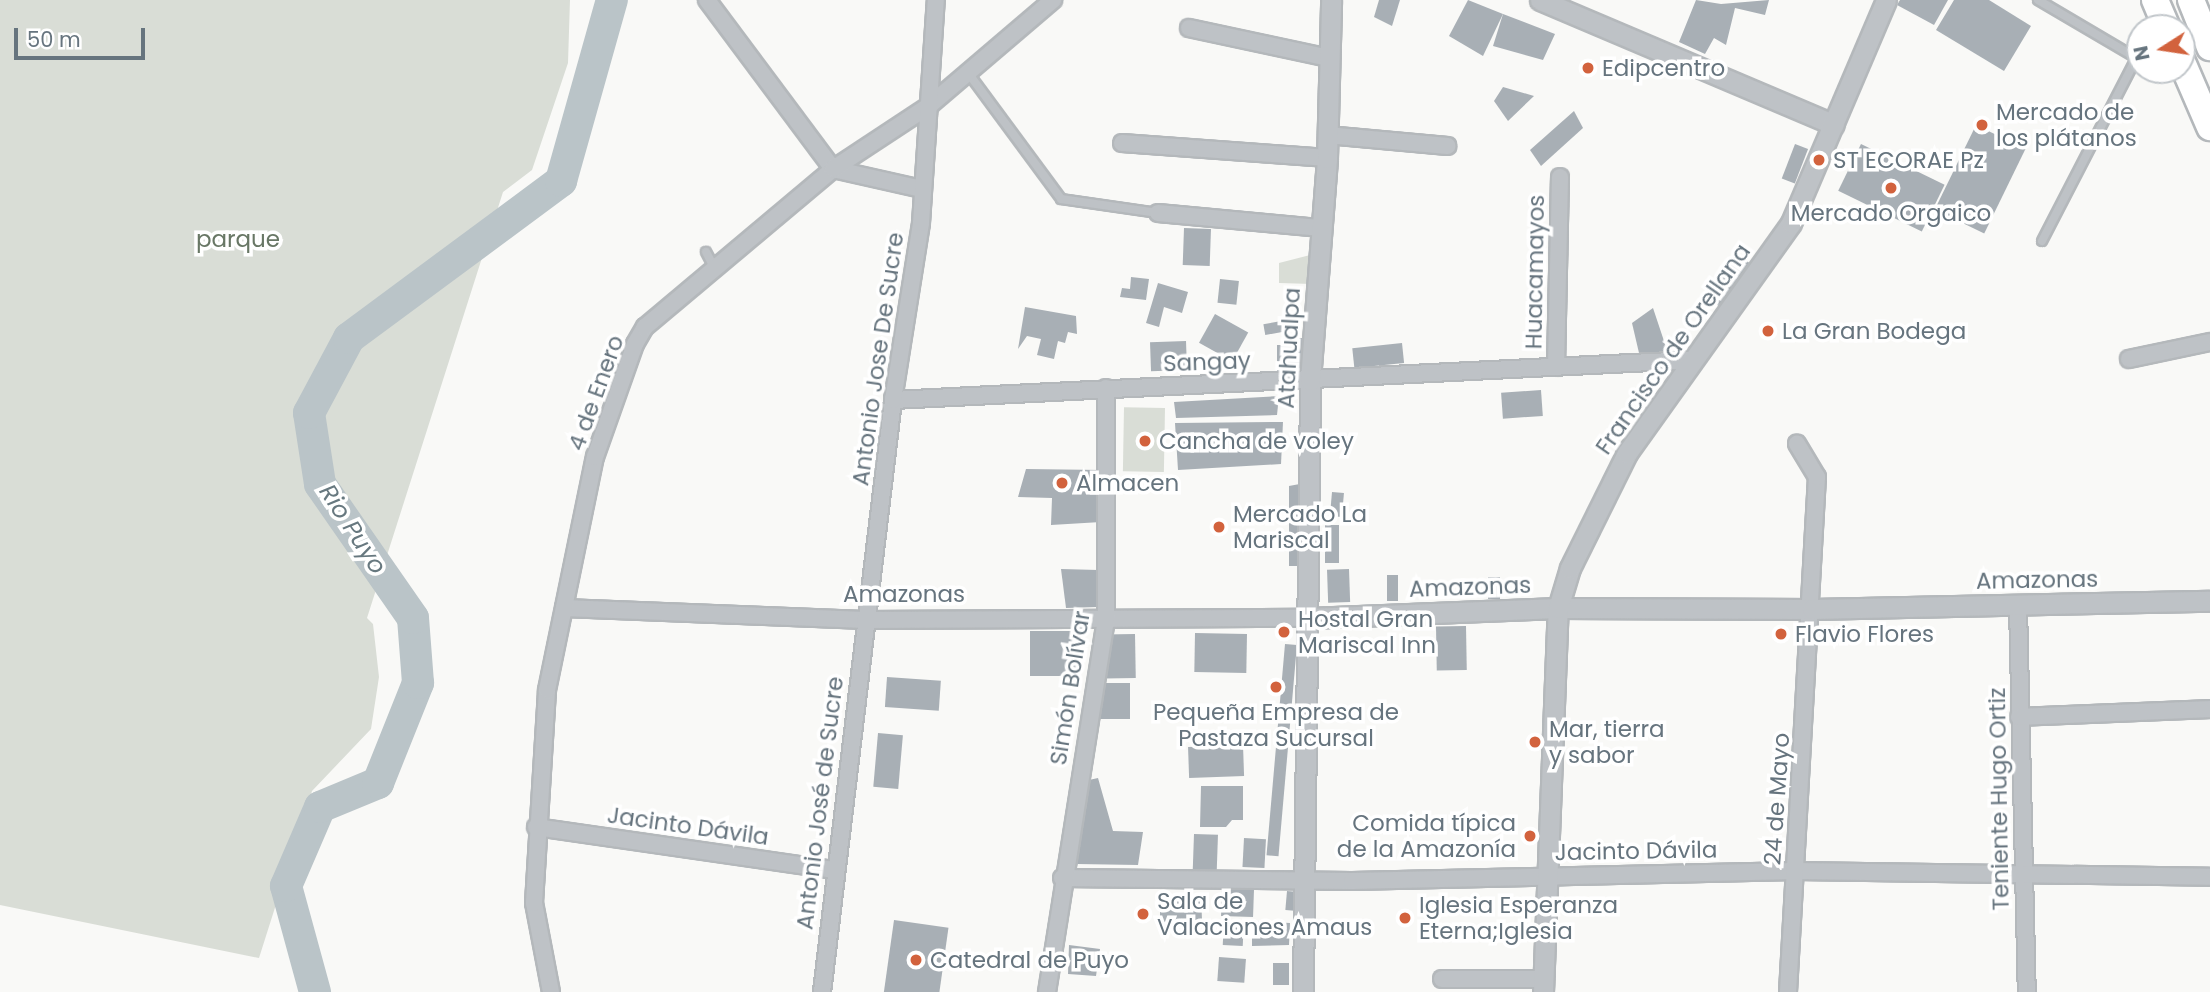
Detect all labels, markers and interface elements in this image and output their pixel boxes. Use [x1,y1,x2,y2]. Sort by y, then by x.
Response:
scale bar [18,14,149,58]
north arrow [2126,14,2196,84]
text: 50 m [27,25,81,54]
text: N [2127,43,2157,63]
place label: Edipcentro [1602,54,1725,82]
marker: Edipcentro [1580,60,1596,76]
place label: Mercado de los plátanos [1996,98,2137,152]
marker: Mercado de los plátanos [1974,117,1990,133]
place label: ST ECORAE Pz [1833,146,1984,174]
marker: ST ECORAE Pz [1811,152,1827,168]
marker: Mercado Orgaico [1883,180,1899,196]
street label: Huacamayos [1520,194,1550,350]
place label: Mercado Orgaico [1791,199,1991,227]
park label: parque [196,225,280,253]
street label: Antonio Jose De Sucre [847,231,909,487]
street label: Francisco de Orellana [1590,238,1756,460]
street label: Atahualpa [1272,287,1306,409]
place label: La Gran Bodega [1782,317,1966,345]
marker: La Gran Bodega [1760,323,1776,339]
street label: 4 de Enero [562,332,630,454]
street label: Sangay [1163,347,1251,377]
place label: Cancha de voley [1159,427,1354,455]
marker: Cancha de voley [1137,433,1153,449]
place label: Almacen [1076,469,1179,497]
marker: Almacen [1054,475,1070,491]
water label: Rio Puyo [313,479,393,579]
place label: Mercado La Mariscal [1233,500,1367,554]
marker: Mercado La Mariscal [1211,519,1227,535]
street label: Amazonas [1976,565,2098,595]
street label: Amazonas [1408,571,1532,603]
street label: Amazonas [843,580,965,608]
place label: Hostal Gran Mariscal Inn [1298,605,1436,659]
street label: Simón Bolívar [1044,609,1096,767]
place label: Flavio Flores [1795,620,1934,648]
marker: Hostal Gran Mariscal Inn [1276,624,1292,640]
marker: Flavio Flores [1773,626,1789,642]
street label: Antonio José de Sucre [791,675,849,931]
marker: Pequeña Empresa de Pastaza Sucursal [1268,679,1284,695]
street label: Teniente Hugo Ortiz [1983,687,2015,911]
place label: Pequeña Empresa de Pastaza Sucursal [1153,698,1399,752]
place label: Mar, tierra y sabor [1549,715,1665,769]
street label: 24 de Mayo [1759,732,1795,866]
marker: Mar, tierra y sabor [1527,734,1543,750]
street label: Jacinto Dávila [605,801,771,851]
place label: Comida típica de la Amazonía [1337,809,1516,863]
marker: Comida típica de la Amazonía [1522,828,1538,844]
street label: Jacinto Dávila [1554,836,1718,866]
place label: Sala de Valaciones Amaus [1157,887,1372,941]
place label: Iglesia Esperanza Eterna;Iglesia [1419,891,1618,945]
marker: Sala de Valaciones Amaus [1135,906,1151,922]
marker: Iglesia Esperanza Eterna;Iglesia [1397,910,1413,926]
place label: Catedral de Puyo [930,946,1129,974]
marker: Catedral de Puyo [908,952,924,968]

